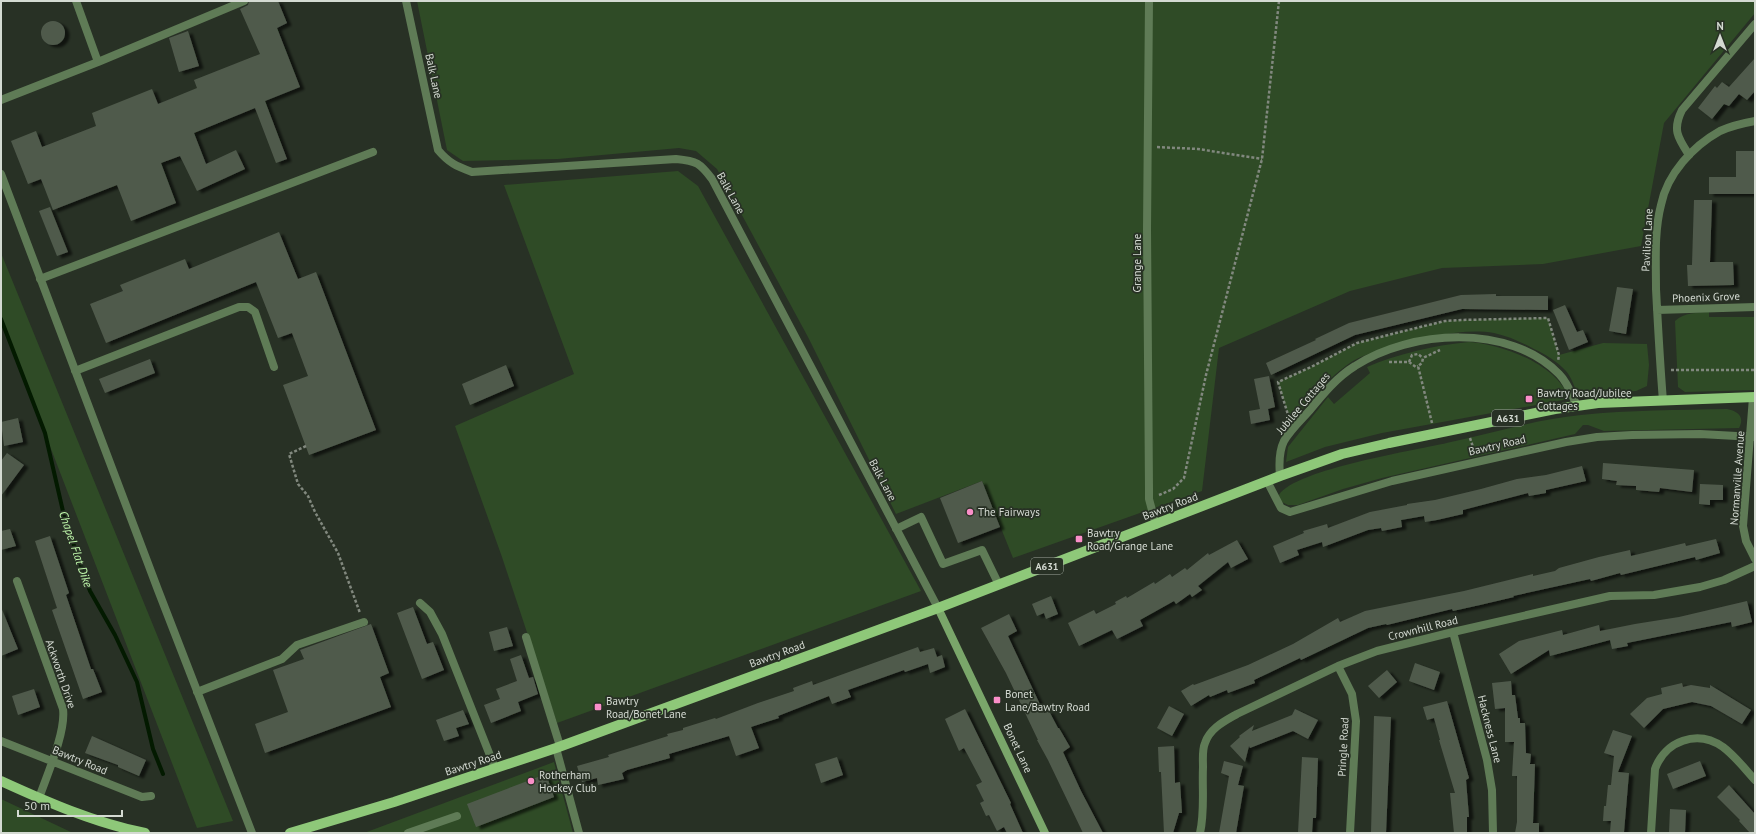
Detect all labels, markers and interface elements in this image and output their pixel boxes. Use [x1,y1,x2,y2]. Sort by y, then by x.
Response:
north arrow [1700,16,1740,56]
text: N [1716,19,1724,33]
street label: Balk Lane [422,52,446,100]
street label: Balk Lane [714,170,748,217]
street label: Pavilion Lane [1638,208,1656,272]
street label: Grange Lane [1130,233,1144,292]
street label: Phoenix Grove [1672,289,1741,305]
street label: Jubilee Cottages [1273,369,1333,437]
place label: Bawtry Road/Jubilee Cottages [1537,386,1632,413]
marker: Bawtry Road/Jubilee Cottages [1524,394,1534,404]
road number: A631 [1492,410,1524,426]
street label: Normanville Avenue [1727,430,1747,526]
street label: Bawtry Road [1467,432,1527,458]
street label: Balk Lane [866,457,900,504]
street label: Bawtry Road [1140,489,1200,523]
place label: The Fairways [978,505,1040,519]
marker: The Fairways [965,507,975,517]
water label: Chapel Flat Dike [56,509,96,590]
place label: Bawtry Road/Grange Lane [1087,526,1173,553]
marker: Bawtry Road/Grange Lane [1074,534,1084,544]
road number: A631 [1031,558,1063,574]
street label: Crownhill Road [1387,613,1459,643]
street label: Bawtry Road [747,637,807,671]
street label: Ackworth Drive [43,638,79,711]
place label: Bonet Lane/Bawtry Road [1005,687,1090,714]
place label: Bawtry Road/Bonet Lane [606,694,687,721]
street label: Hackness Lane [1475,694,1505,765]
marker: Bonet Lane/Bawtry Road [992,695,1002,705]
marker: Bawtry Road/Bonet Lane [593,702,603,712]
street label: Pringle Road [1334,717,1352,777]
street label: Bonet Lane [1000,721,1036,775]
street label: Bawtry Road [50,743,110,777]
street label: Bawtry Road [443,747,503,779]
place label: Rotherham Hockey Club [539,768,597,795]
marker: Rotherham Hockey Club [526,776,536,786]
scale bar [18,792,122,818]
text: 50 m [24,798,50,813]

